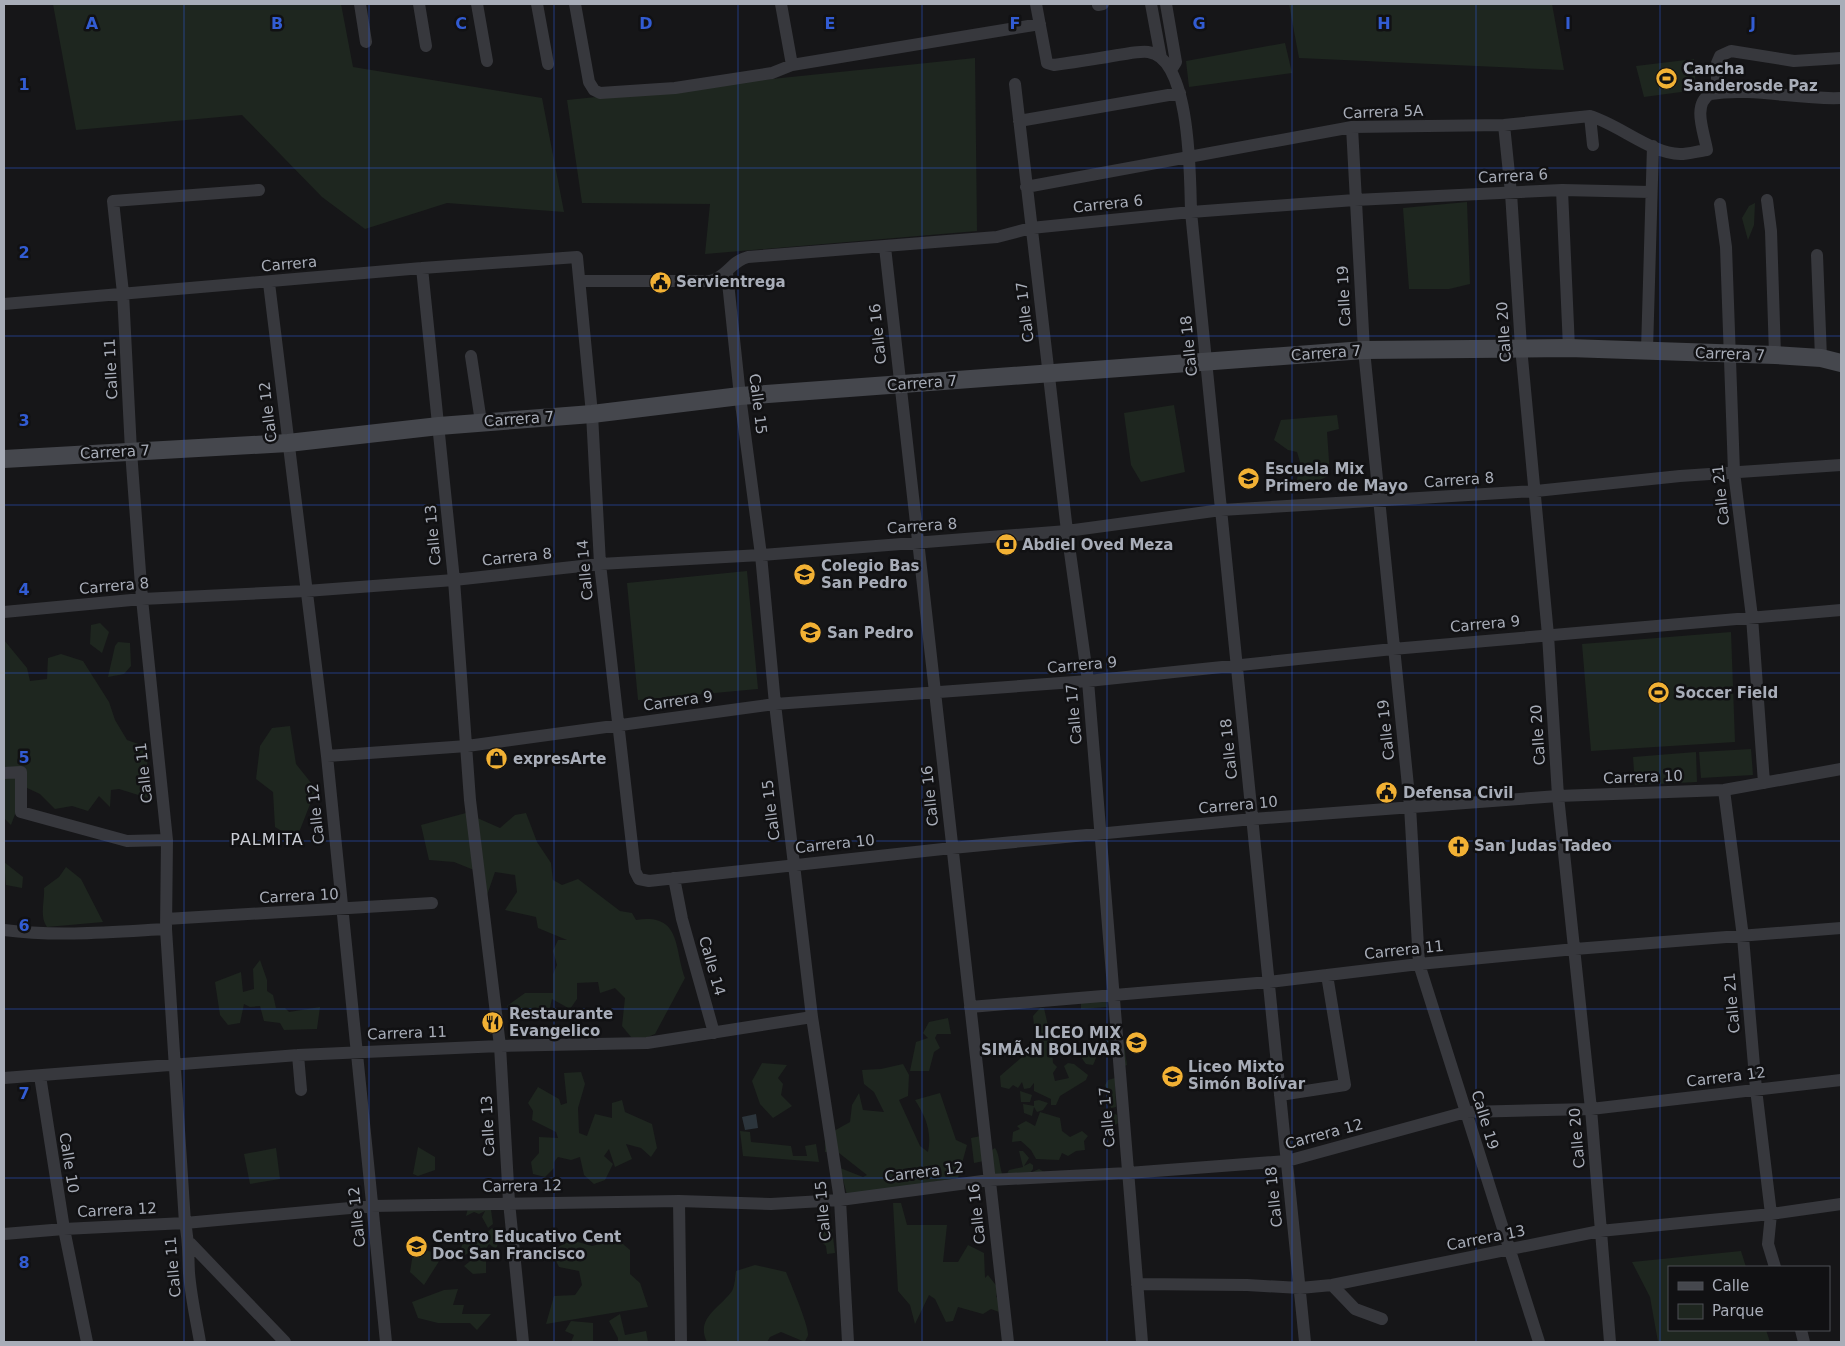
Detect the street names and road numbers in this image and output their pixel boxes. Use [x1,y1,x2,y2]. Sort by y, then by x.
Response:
street label: Carrera 5A [1342,102,1424,122]
street label: Carrera 6 [1477,165,1549,187]
street label: Carrera 6 [1072,191,1144,217]
street label: Carrera [260,253,318,275]
street label: Calle 19 [1333,265,1355,327]
street label: Calle 17 [1012,281,1038,343]
street label: Calle 20 [1493,301,1515,363]
street label: Calle 16 [866,303,890,365]
street label: Calle 18 [1177,315,1201,377]
street label: Calle 11 [100,338,122,400]
street label: Carrera 7 [1290,342,1362,364]
street label: Carrera 7 [1695,344,1765,364]
street label: Carrera 7 [886,372,958,394]
street label: Calle 15 [745,373,771,435]
street label: Calle 12 [255,381,281,443]
street label: Carrera 7 [483,408,555,430]
street label: Carrera 7 [79,441,151,463]
street label: Calle 21 [1709,464,1733,526]
street label: Carrera 8 [1423,469,1495,491]
street label: Calle 13 [421,504,445,566]
street label: Carrera 8 [886,515,958,537]
street label: Calle 14 [573,539,597,601]
street label: Carrera 8 [481,544,553,570]
street label: Carrera 8 [78,574,150,598]
street label: Carrera 9 [1449,612,1521,636]
street label: Carrera 9 [1046,653,1118,677]
street label: Calle 17 [1062,683,1086,745]
street label: Carrera 9 [642,687,714,715]
street label: Calle 19 [1374,699,1398,761]
street label: Calle 20 [1527,704,1549,766]
street label: Calle 18 [1217,718,1241,780]
street label: Calle 11 [132,742,156,804]
street label: Calle 16 [918,765,942,827]
street label: Carrera 10 [1603,767,1683,787]
street label: Calle 15 [758,779,784,841]
street label: Calle 12 [304,783,328,845]
street label: Carrera 10 [1197,793,1279,817]
street label: Carrera 10 [794,831,876,857]
street label: Carrera 10 [259,885,339,907]
street label: Calle 14 [695,934,729,998]
street label: Carrera 11 [1363,937,1445,963]
street label: Calle 21 [1720,972,1744,1034]
street label: Carrera 11 [367,1023,447,1043]
street label: Carrera 12 [1685,1063,1767,1091]
street label: Calle 17 [1095,1086,1119,1148]
street label: Calle 19 [1467,1088,1503,1152]
street label: Calle 13 [477,1095,499,1157]
street label: Calle 20 [1565,1107,1589,1169]
street label: Carrera 12 [1283,1115,1365,1153]
street label: Calle 10 [55,1131,83,1195]
street label: Carrera 12 [883,1158,965,1186]
street label: Calle 18 [1262,1166,1286,1228]
street label: Carrera 12 [482,1176,562,1196]
street label: Calle 15 [811,1180,835,1242]
street label: Calle 16 [965,1183,989,1245]
street label: Calle 12 [345,1186,369,1248]
street label: Carrera 12 [77,1199,157,1221]
street label: Carrera 13 [1445,1222,1527,1254]
street label: Calle 11 [161,1236,185,1298]

